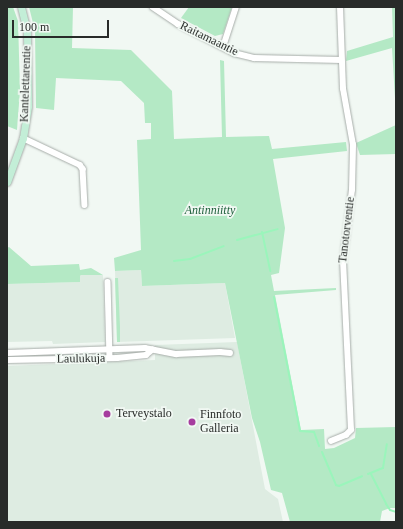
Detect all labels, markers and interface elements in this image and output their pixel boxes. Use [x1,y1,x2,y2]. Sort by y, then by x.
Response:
scale bar [14,12,111,38]
street label: Raitamaantie [177,19,241,59]
text: 100 m [19,20,49,34]
street label: Kantelettarentie [17,45,35,123]
street label: Tanotorventie [336,196,358,264]
park label: Antinniitty [185,204,235,218]
street label: Laulukuja [57,351,105,367]
place label: Terveystalo [116,407,172,421]
marker: Terveystalo [101,408,113,420]
place label: Finnfoto Galleria [200,408,241,436]
marker: Finnfoto Galleria [187,417,197,427]

